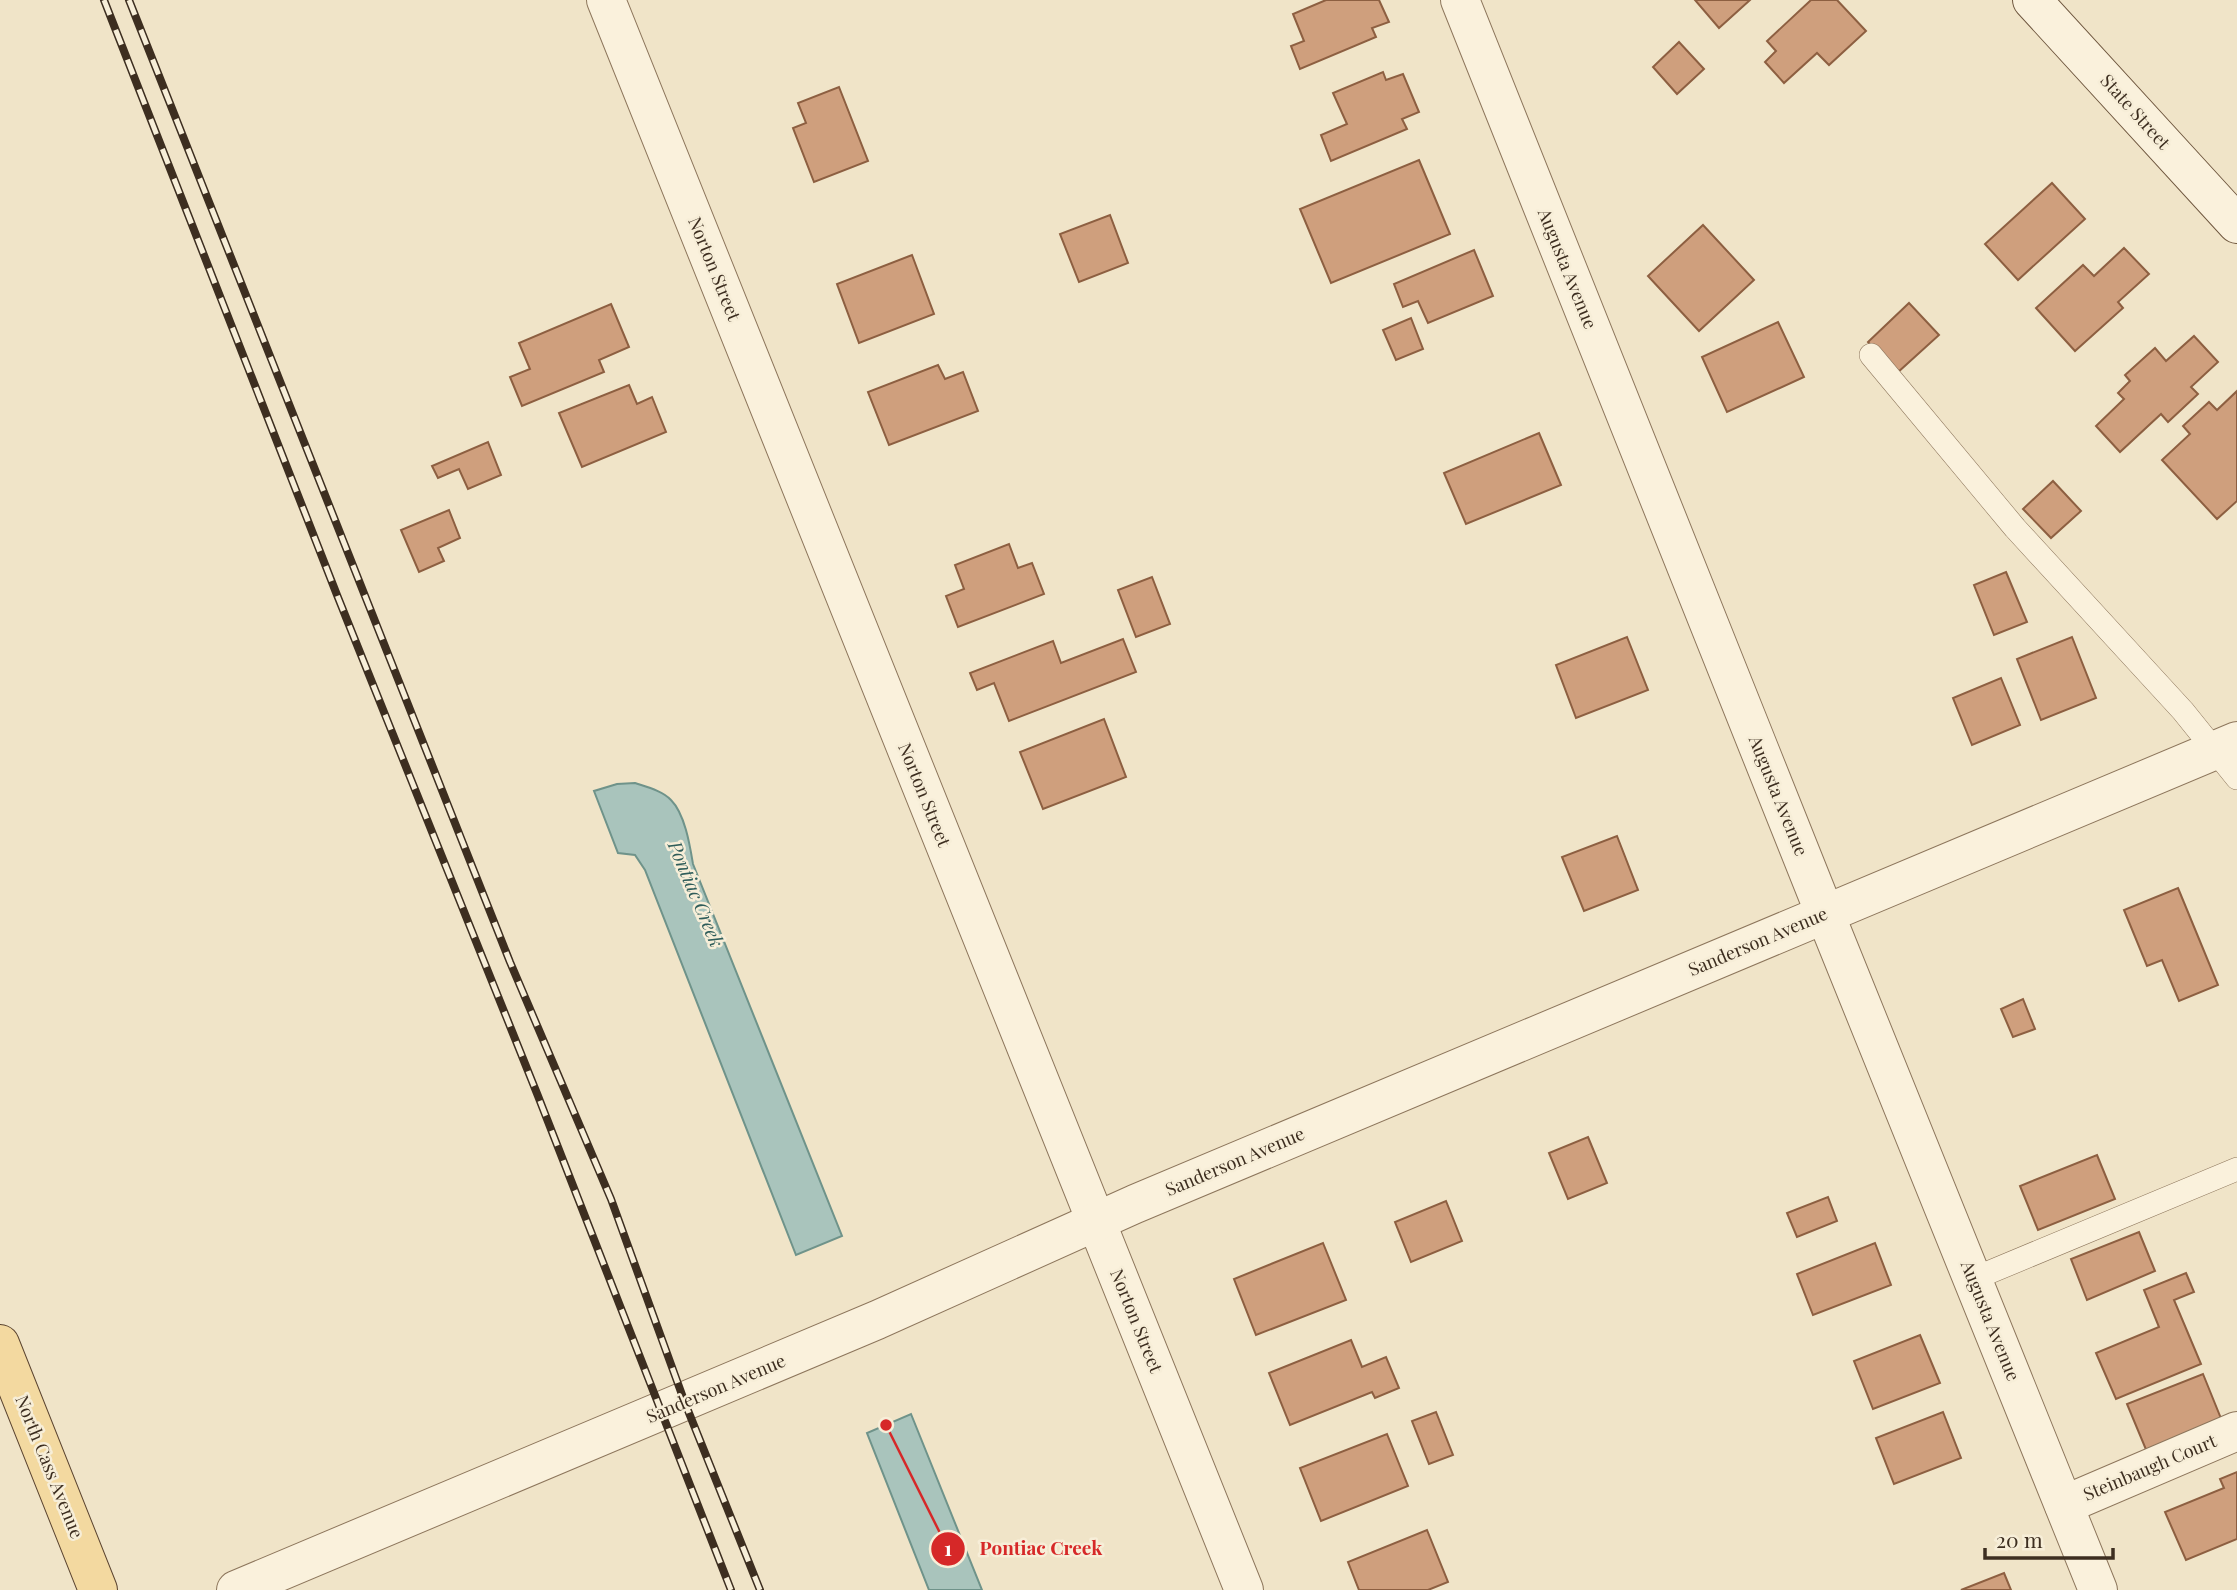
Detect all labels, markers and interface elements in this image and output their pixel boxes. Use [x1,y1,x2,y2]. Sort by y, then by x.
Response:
street label: State Street [2096,69,2176,155]
street label: Augusta Avenue [1533,204,1603,332]
street label: Norton Street [683,213,747,325]
street label: Augusta Avenue [1744,731,1814,859]
street label: Norton Street [893,739,957,851]
water label: Pontiac Creek [663,836,731,951]
street label: Sanderson Avenue [1684,901,1831,981]
street label: Sanderson Avenue [1161,1121,1308,1201]
street label: Augusta Avenue [1956,1256,2026,1384]
street label: Norton Street [1105,1265,1169,1377]
street label: Sanderson Avenue [642,1348,789,1428]
street label: North Cass Avenue [10,1391,90,1542]
street label: Steinbaugh Court [2079,1428,2220,1506]
scale bar [1985,1516,2113,1560]
text: 20 m [1996,1525,2043,1553]
callout: Pontiac Creek [931,1529,1117,1569]
text: 1 [944,1533,952,1561]
text: Pontiac Creek [980,1534,1103,1560]

